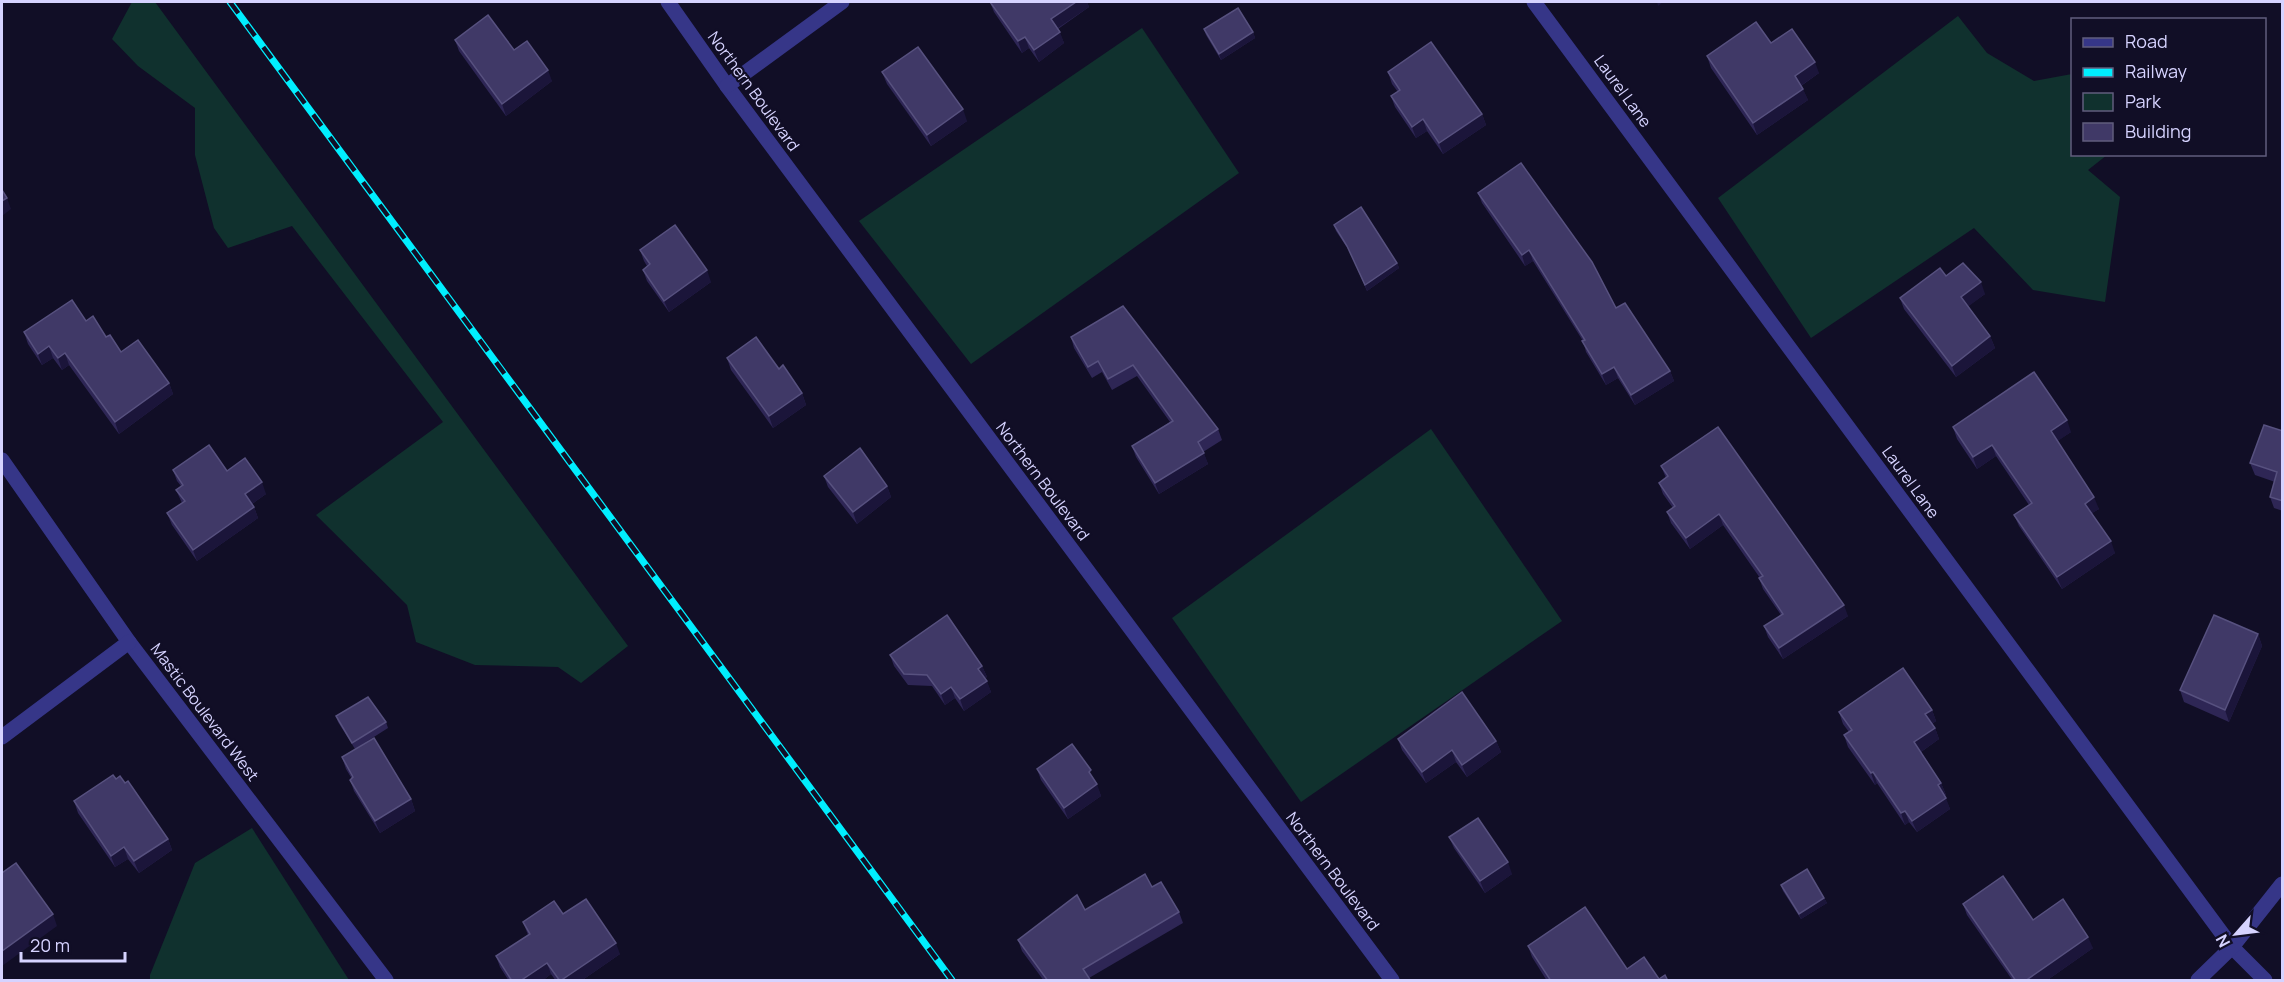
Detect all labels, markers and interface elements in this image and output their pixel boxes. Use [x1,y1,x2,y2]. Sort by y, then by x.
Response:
legend [2071,18,2266,156]
street label: Northern Boulevard [703,27,805,155]
text: Road [2125,29,2168,53]
street label: Laurel Lane [1589,50,1657,132]
text: Railway [2125,59,2187,83]
text: Park [2125,89,2162,113]
text: Building [2125,119,2191,143]
street label: Northern Boulevard [991,417,1095,545]
street label: Laurel Lane [1877,441,1945,523]
street label: Mastic Boulevard West [146,639,264,785]
street label: Northern Boulevard [1281,807,1385,935]
north arrow [2206,904,2266,964]
scale bar [21,925,124,963]
text: N [2210,931,2235,951]
text: 20 m [30,933,70,957]

